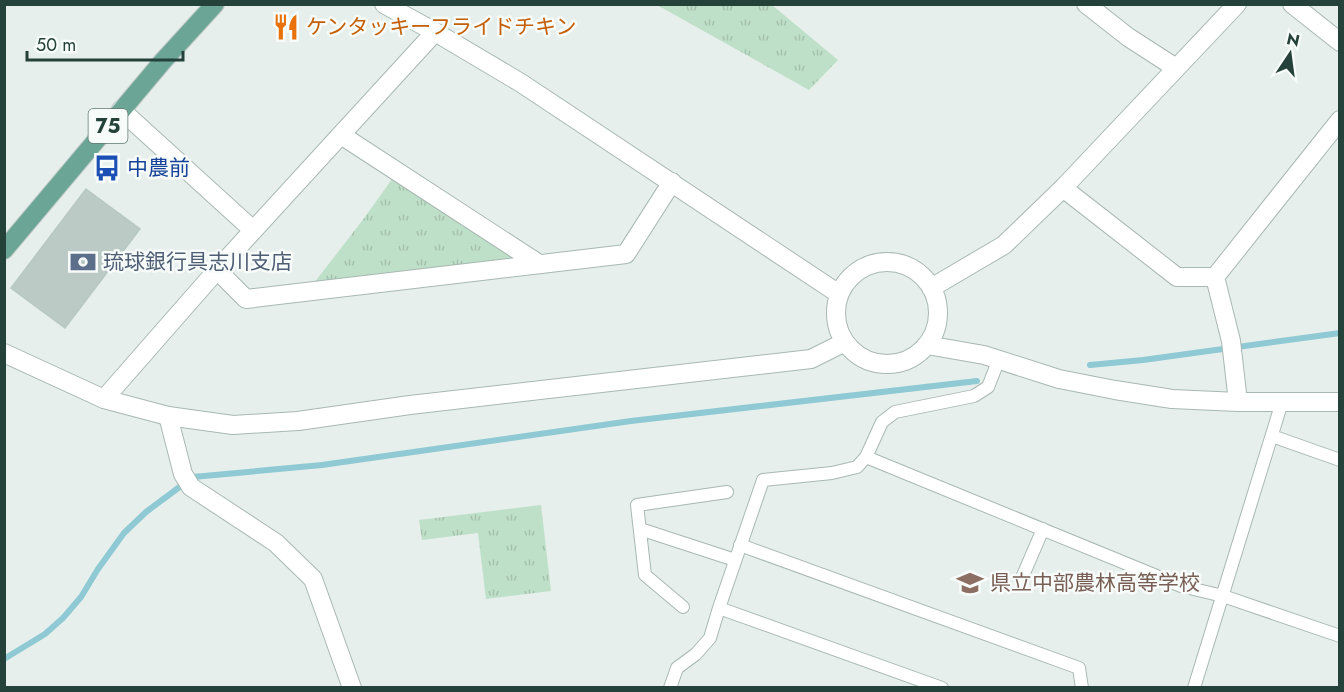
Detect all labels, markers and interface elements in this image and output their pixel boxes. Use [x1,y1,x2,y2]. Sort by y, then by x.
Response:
restaurant icon: ケンタッキーフライドチキン [271,12,301,42]
place label: ケンタッキーフライドチキン [306,12,576,42]
scale bar [27,24,183,62]
north arrow [1260,24,1320,84]
text: N [1284,27,1302,53]
text: 50 m [36,32,76,58]
road number: 75 [88,109,128,143]
bus stop icon: 中農前 [92,153,122,183]
place label: 中農前 [127,153,190,183]
bank icon: 琉球銀行具志川支店 [68,247,98,277]
place label: 琉球銀行具志川支店 [103,247,292,277]
school or university icon: 県立中部農林高等学校 [955,568,985,598]
place label: 県立中部農林高等学校 [990,568,1200,598]

